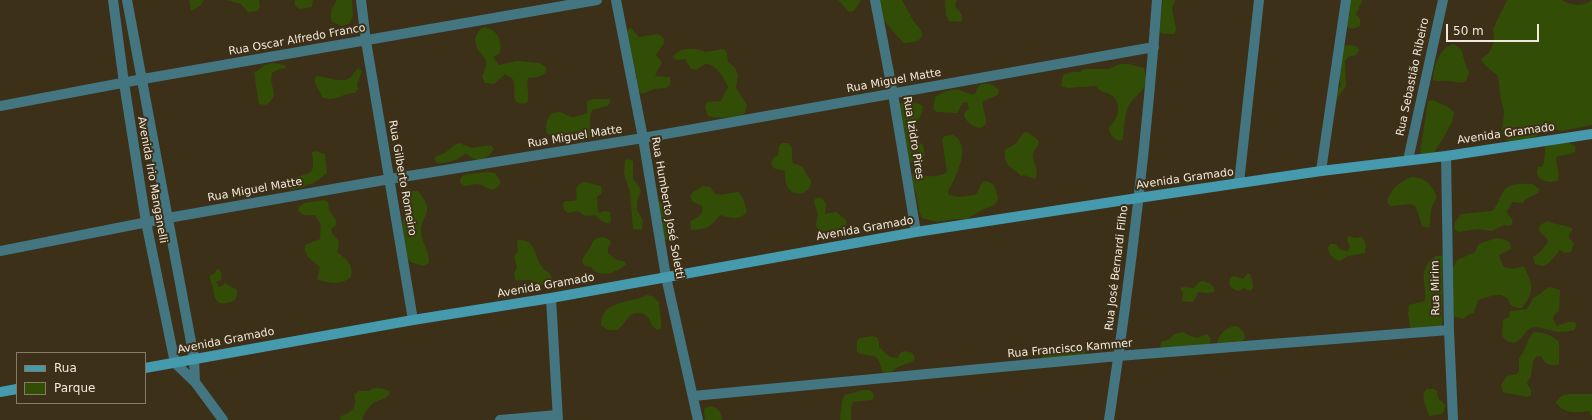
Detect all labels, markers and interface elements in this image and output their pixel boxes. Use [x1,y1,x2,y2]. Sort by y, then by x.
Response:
scale bar [1448,16,1541,42]
street label: Rua Sebastião Ribeiro [1394,17,1432,137]
street label: Rua Oscar Alfredo Franco [228,21,366,59]
text: 50 m [1453,24,1484,38]
street label: Rua Miguel Matte [846,66,942,96]
street label: Rua Izidro Pires [900,95,926,181]
street label: Avenida Irio Manganelli [134,116,170,244]
street label: Rua Gilberto Romeiro [385,119,419,237]
street label: Avenida Gramado [1456,121,1556,147]
street label: Rua Miguel Matte [527,123,623,151]
street label: Rua Humberto José Soletti [648,136,686,280]
street label: Avenida Gramado [1135,166,1235,192]
street label: Rua Miguel Matte [207,175,303,205]
street label: Rua José Bernardi Filho [1103,205,1131,331]
street label: Avenida Gramado [815,214,915,244]
street label: Rua Mirim [1429,260,1443,316]
street label: Avenida Gramado [496,271,596,301]
street label: Avenida Gramado [176,325,276,357]
street label: Rua Francisco Kammer [1007,337,1133,361]
legend [16,352,146,404]
text: Rua [54,361,77,375]
text: Parque [54,381,95,395]

